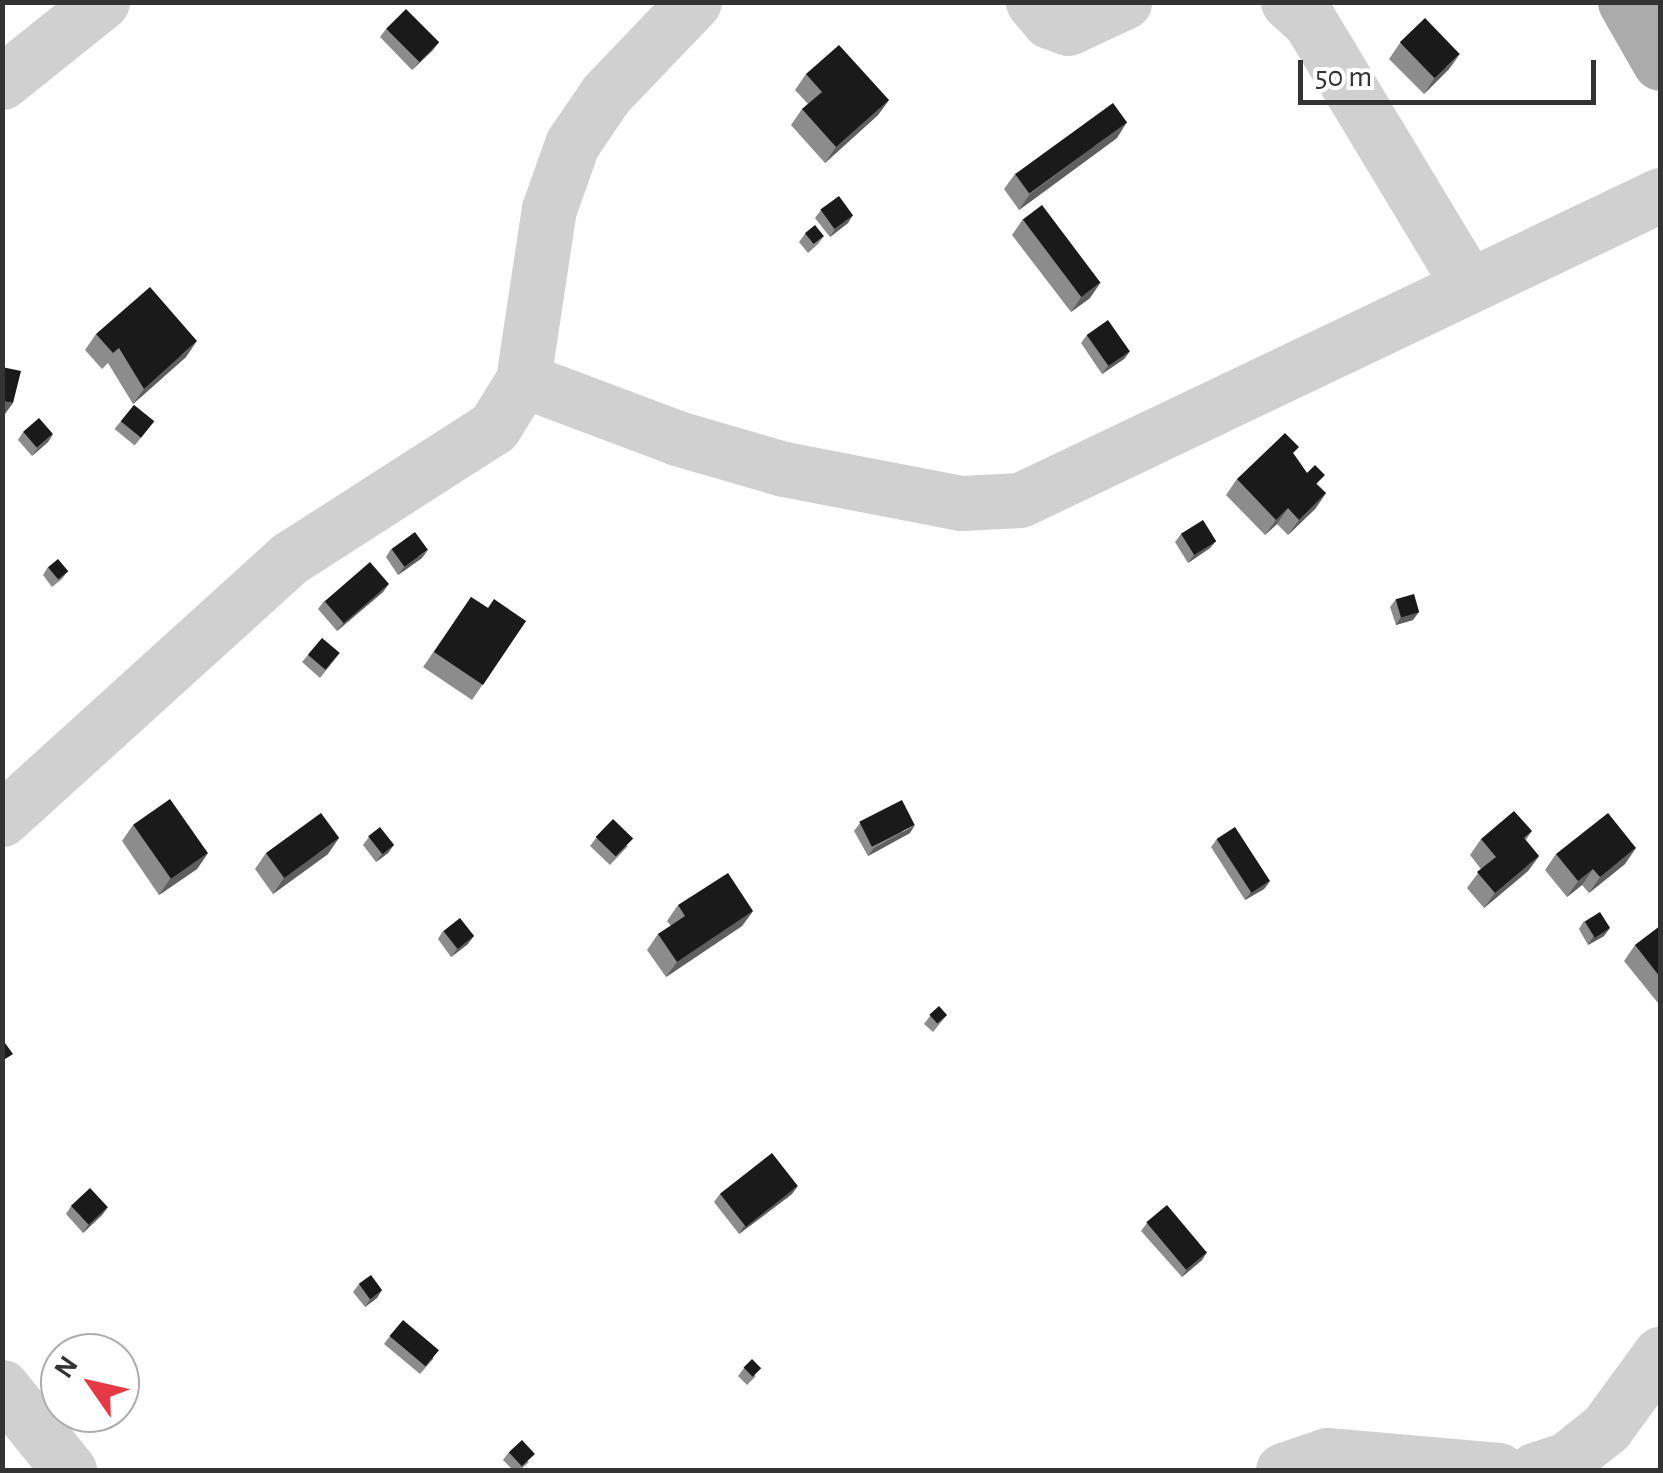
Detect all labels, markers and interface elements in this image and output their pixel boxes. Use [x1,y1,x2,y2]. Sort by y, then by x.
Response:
scale bar [1303,40,1600,102]
text: 50 m [1315,62,1372,92]
north arrow [40,1333,140,1433]
text: N [50,1351,84,1383]

